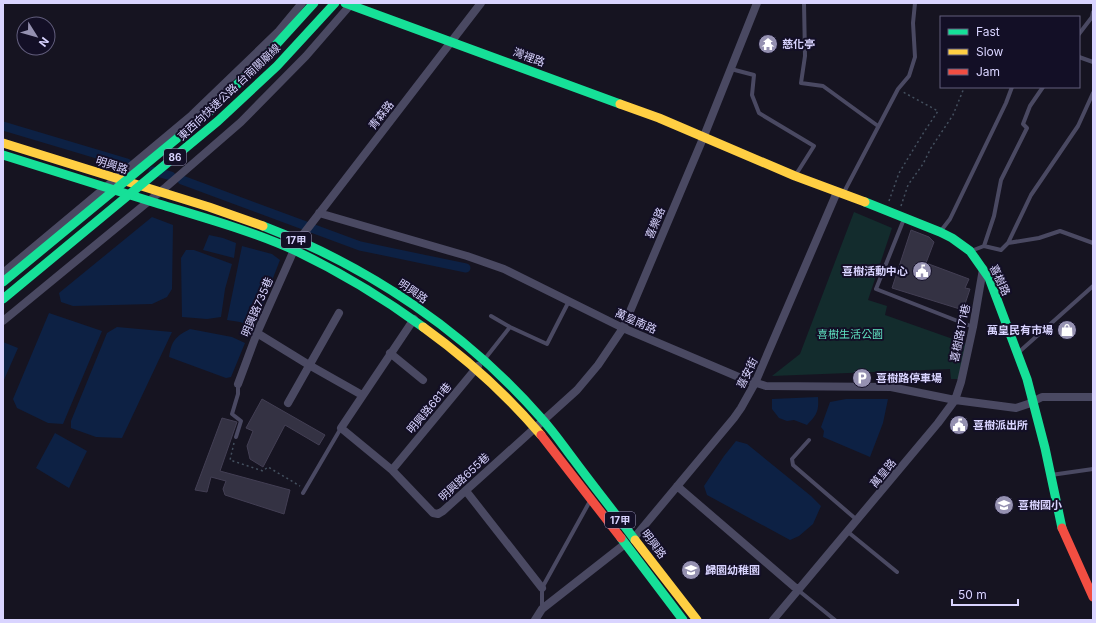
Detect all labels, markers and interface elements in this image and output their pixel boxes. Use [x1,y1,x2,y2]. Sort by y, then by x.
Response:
north arrow [16,16,56,56]
legend [940,16,1080,88]
text: Fast [976,24,1000,39]
temple icon: 慈化亭 [757,33,779,55]
text: N [36,34,52,50]
place label: 慈化亭 [782,37,815,51]
street label: 東西向快速公路 台南關廟線 [175,41,283,143]
text: Slow [976,44,1004,59]
street label: 灣裡路 [511,45,547,69]
text: Jam [976,64,1000,79]
street label: 青森路 [365,98,397,132]
road number: 86 [164,149,186,165]
street label: 明興路 [94,153,130,177]
street label: 喜樂路 [642,205,668,241]
road number: 17甲 [281,232,311,248]
public building icon: 喜樹活動中心 [911,260,933,282]
street label: 喜樹路 [987,262,1013,298]
place label: 喜樹活動中心 [842,264,908,278]
street label: 明興路735巷 [238,275,276,339]
street label: 明興路 [395,276,431,306]
street label: 喜樹路171巷 [947,303,973,363]
street label: 萬皇南路 [613,306,659,336]
shop icon: 萬皇民有市場 [1056,319,1078,341]
place label: 萬皇民有市場 [987,323,1053,337]
park label: 喜樹生活公園 [817,327,883,341]
street label: 喜安街 [733,355,761,391]
parking icon: 喜樹路停車場 [851,367,873,389]
place label: 喜樹路停車場 [876,371,942,385]
street label: 明興路681巷 [404,380,454,436]
public building icon: 喜樹派出所 [948,414,970,436]
place label: 喜樹派出所 [973,418,1028,432]
street label: 明興路655巷 [436,450,492,504]
street label: 萬皇路 [867,456,899,490]
school or university icon: 喜樹國小 [993,494,1015,516]
place label: 喜樹國小 [1018,498,1062,512]
road number: 17甲 [605,512,635,528]
street label: 明興路 [638,527,670,561]
school or university icon: 歸園幼稚園 [680,559,702,581]
place label: 歸園幼稚園 [705,563,760,577]
scale bar [952,581,1018,607]
text: 50 m [958,587,987,602]

